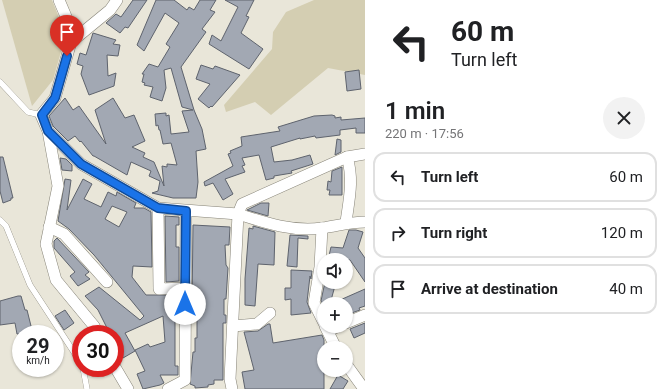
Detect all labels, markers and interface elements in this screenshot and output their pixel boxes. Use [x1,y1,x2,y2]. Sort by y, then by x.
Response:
pin [50,15,84,56]
text: 60 m [451,15,514,48]
icon: left [385,16,437,68]
icon: arrive [56,21,78,43]
text: Turn left [451,49,517,70]
text: 1 min [385,97,445,125]
button: close [603,97,645,139]
text: 220 m · 17:56 [385,126,464,141]
icon: left [387,166,409,188]
text: Turn left [421,168,478,186]
text: 60 m [609,168,643,186]
icon: right [387,222,409,244]
text: Turn right [421,224,487,242]
text: 120 m [601,224,643,242]
map controls [317,253,353,377]
button: sound [317,253,353,289]
icon: arrive [387,278,409,300]
text: Arrive at destination [421,280,558,298]
text: 40 m [609,280,643,298]
position arrow [164,283,206,325]
button: + [317,297,353,333]
speed limit sign: 30 [72,325,124,377]
text: 29 [27,334,49,358]
button: − [317,341,353,377]
text: km/h [26,355,50,366]

